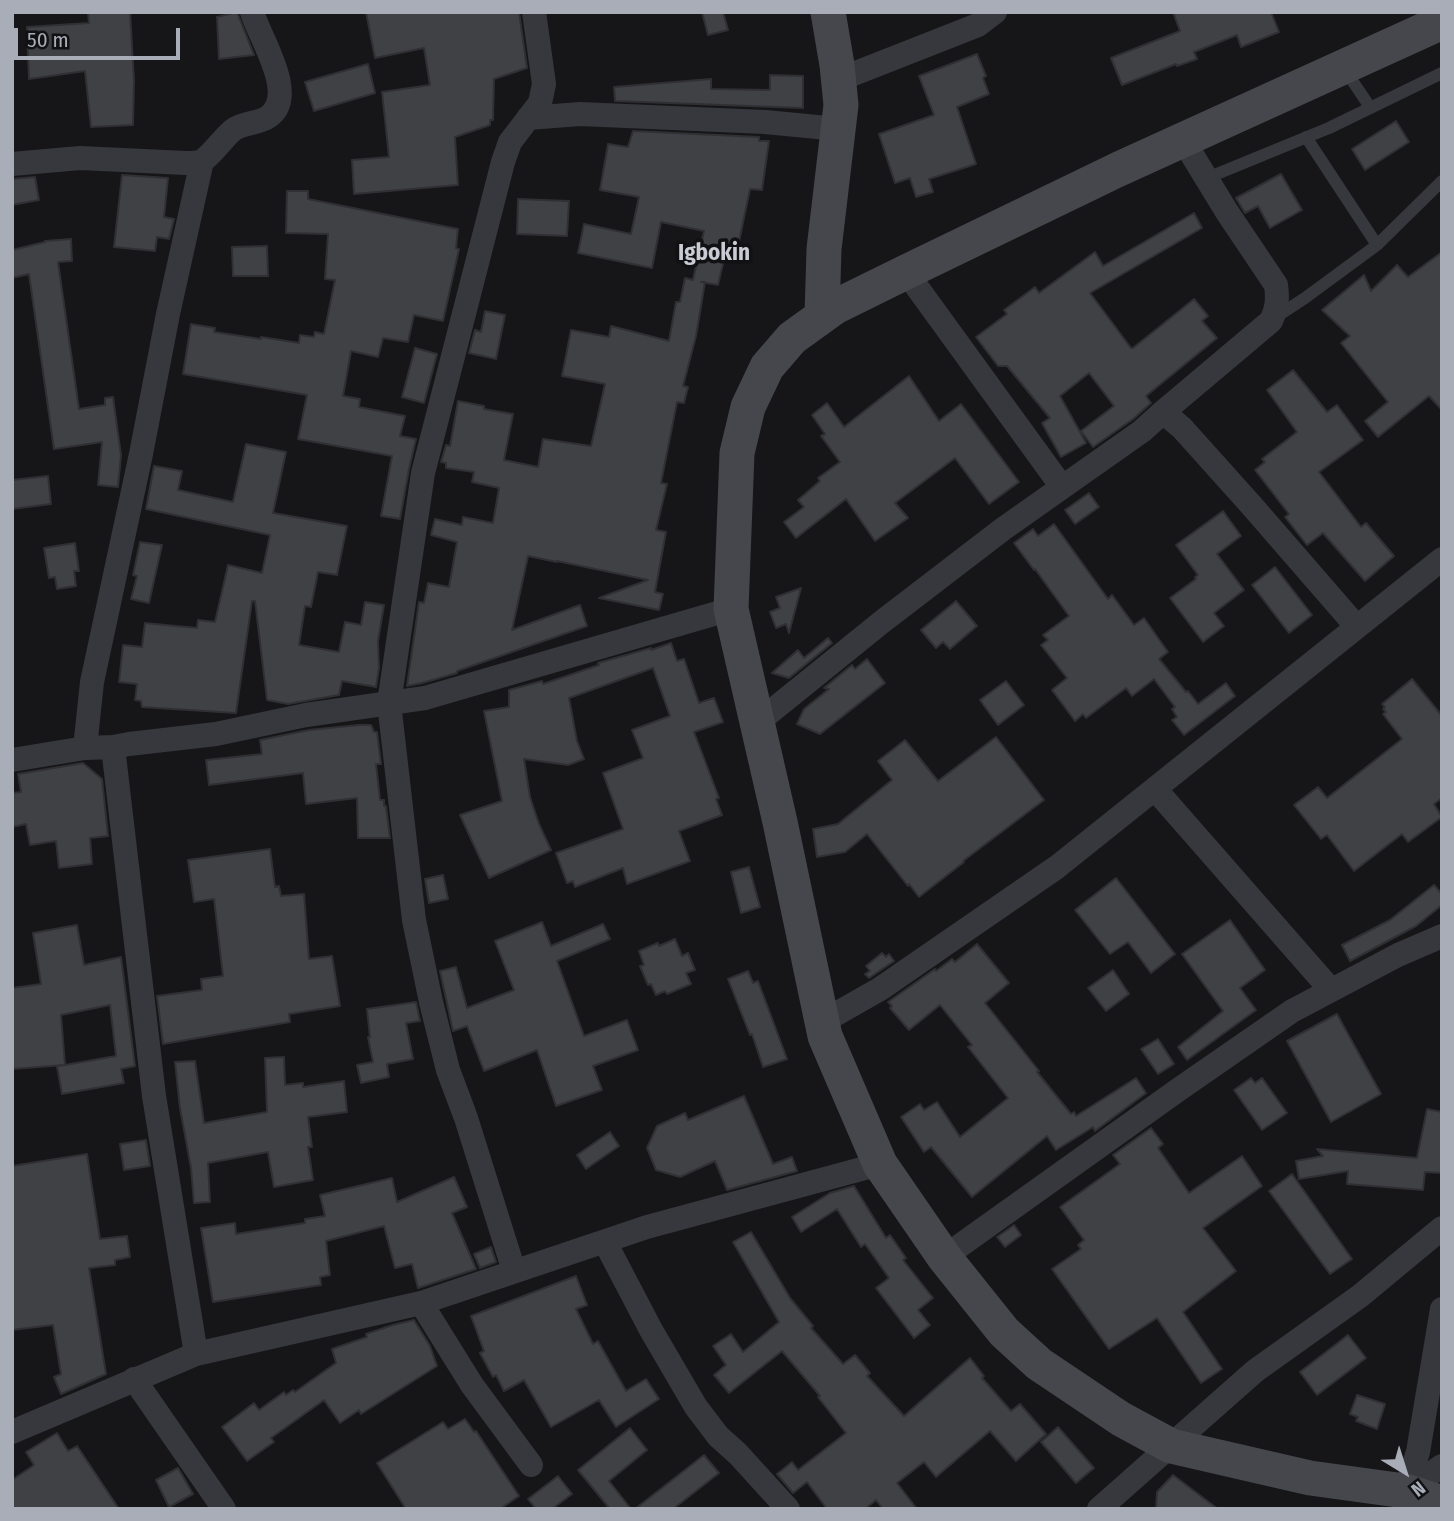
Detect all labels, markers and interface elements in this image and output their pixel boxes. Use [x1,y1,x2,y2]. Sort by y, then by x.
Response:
scale bar [18,14,184,58]
text: 50 m [27,27,69,53]
district label: Igbokin [678,240,750,268]
north arrow [1370,1437,1440,1507]
text: N [1407,1476,1430,1502]

